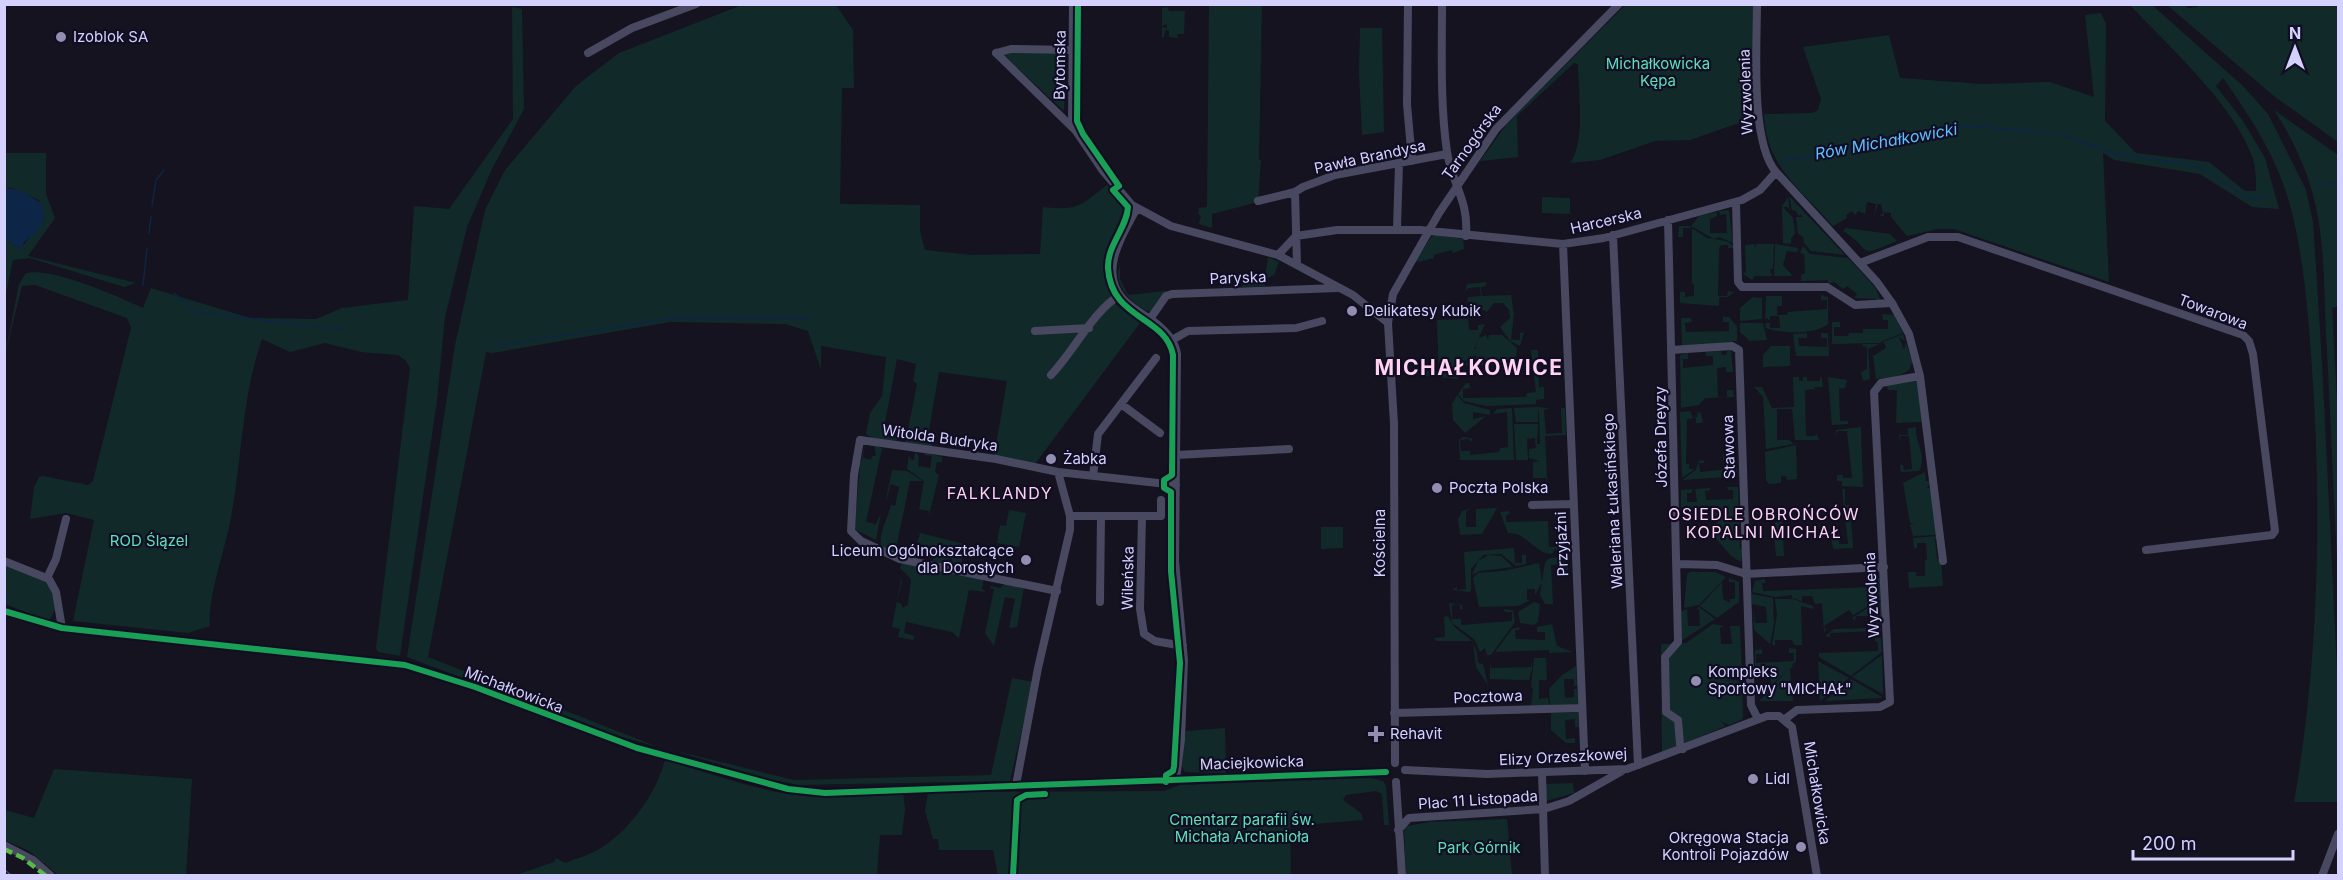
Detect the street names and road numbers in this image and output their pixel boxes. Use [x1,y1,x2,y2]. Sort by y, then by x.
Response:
street label: Bytomska [1049,30,1070,100]
street label: Wyzwolenia [1735,49,1756,135]
street label: Tarnogórska [1438,100,1505,183]
street label: Pawła Brandysa [1312,135,1427,178]
street label: Harcerska [1568,203,1643,238]
street label: Paryska [1209,267,1267,288]
street label: Towarowa [2176,290,2251,333]
street label: Józefa Dreyzy [1650,385,1671,488]
street label: Waleriana Łukasińskiego [1598,413,1627,589]
street label: Stawowa [1718,414,1739,480]
street label: Witolda Budryka [881,420,999,455]
street label: Kościelna [1370,509,1389,577]
street label: Przyjaźni [1551,511,1572,577]
street label: Wileńska [1117,546,1138,610]
street label: Wyzwolenia [1860,552,1883,638]
street label: Michałkowicka [462,662,566,717]
street label: Pocztowa [1453,686,1523,707]
street label: Michałkowicka [1800,740,1835,846]
street label: Elizy Orzeszkowej [1498,744,1628,769]
street label: Maciejkowicka [1200,751,1304,774]
street label: Plac 11 Listopada [1417,786,1538,813]

